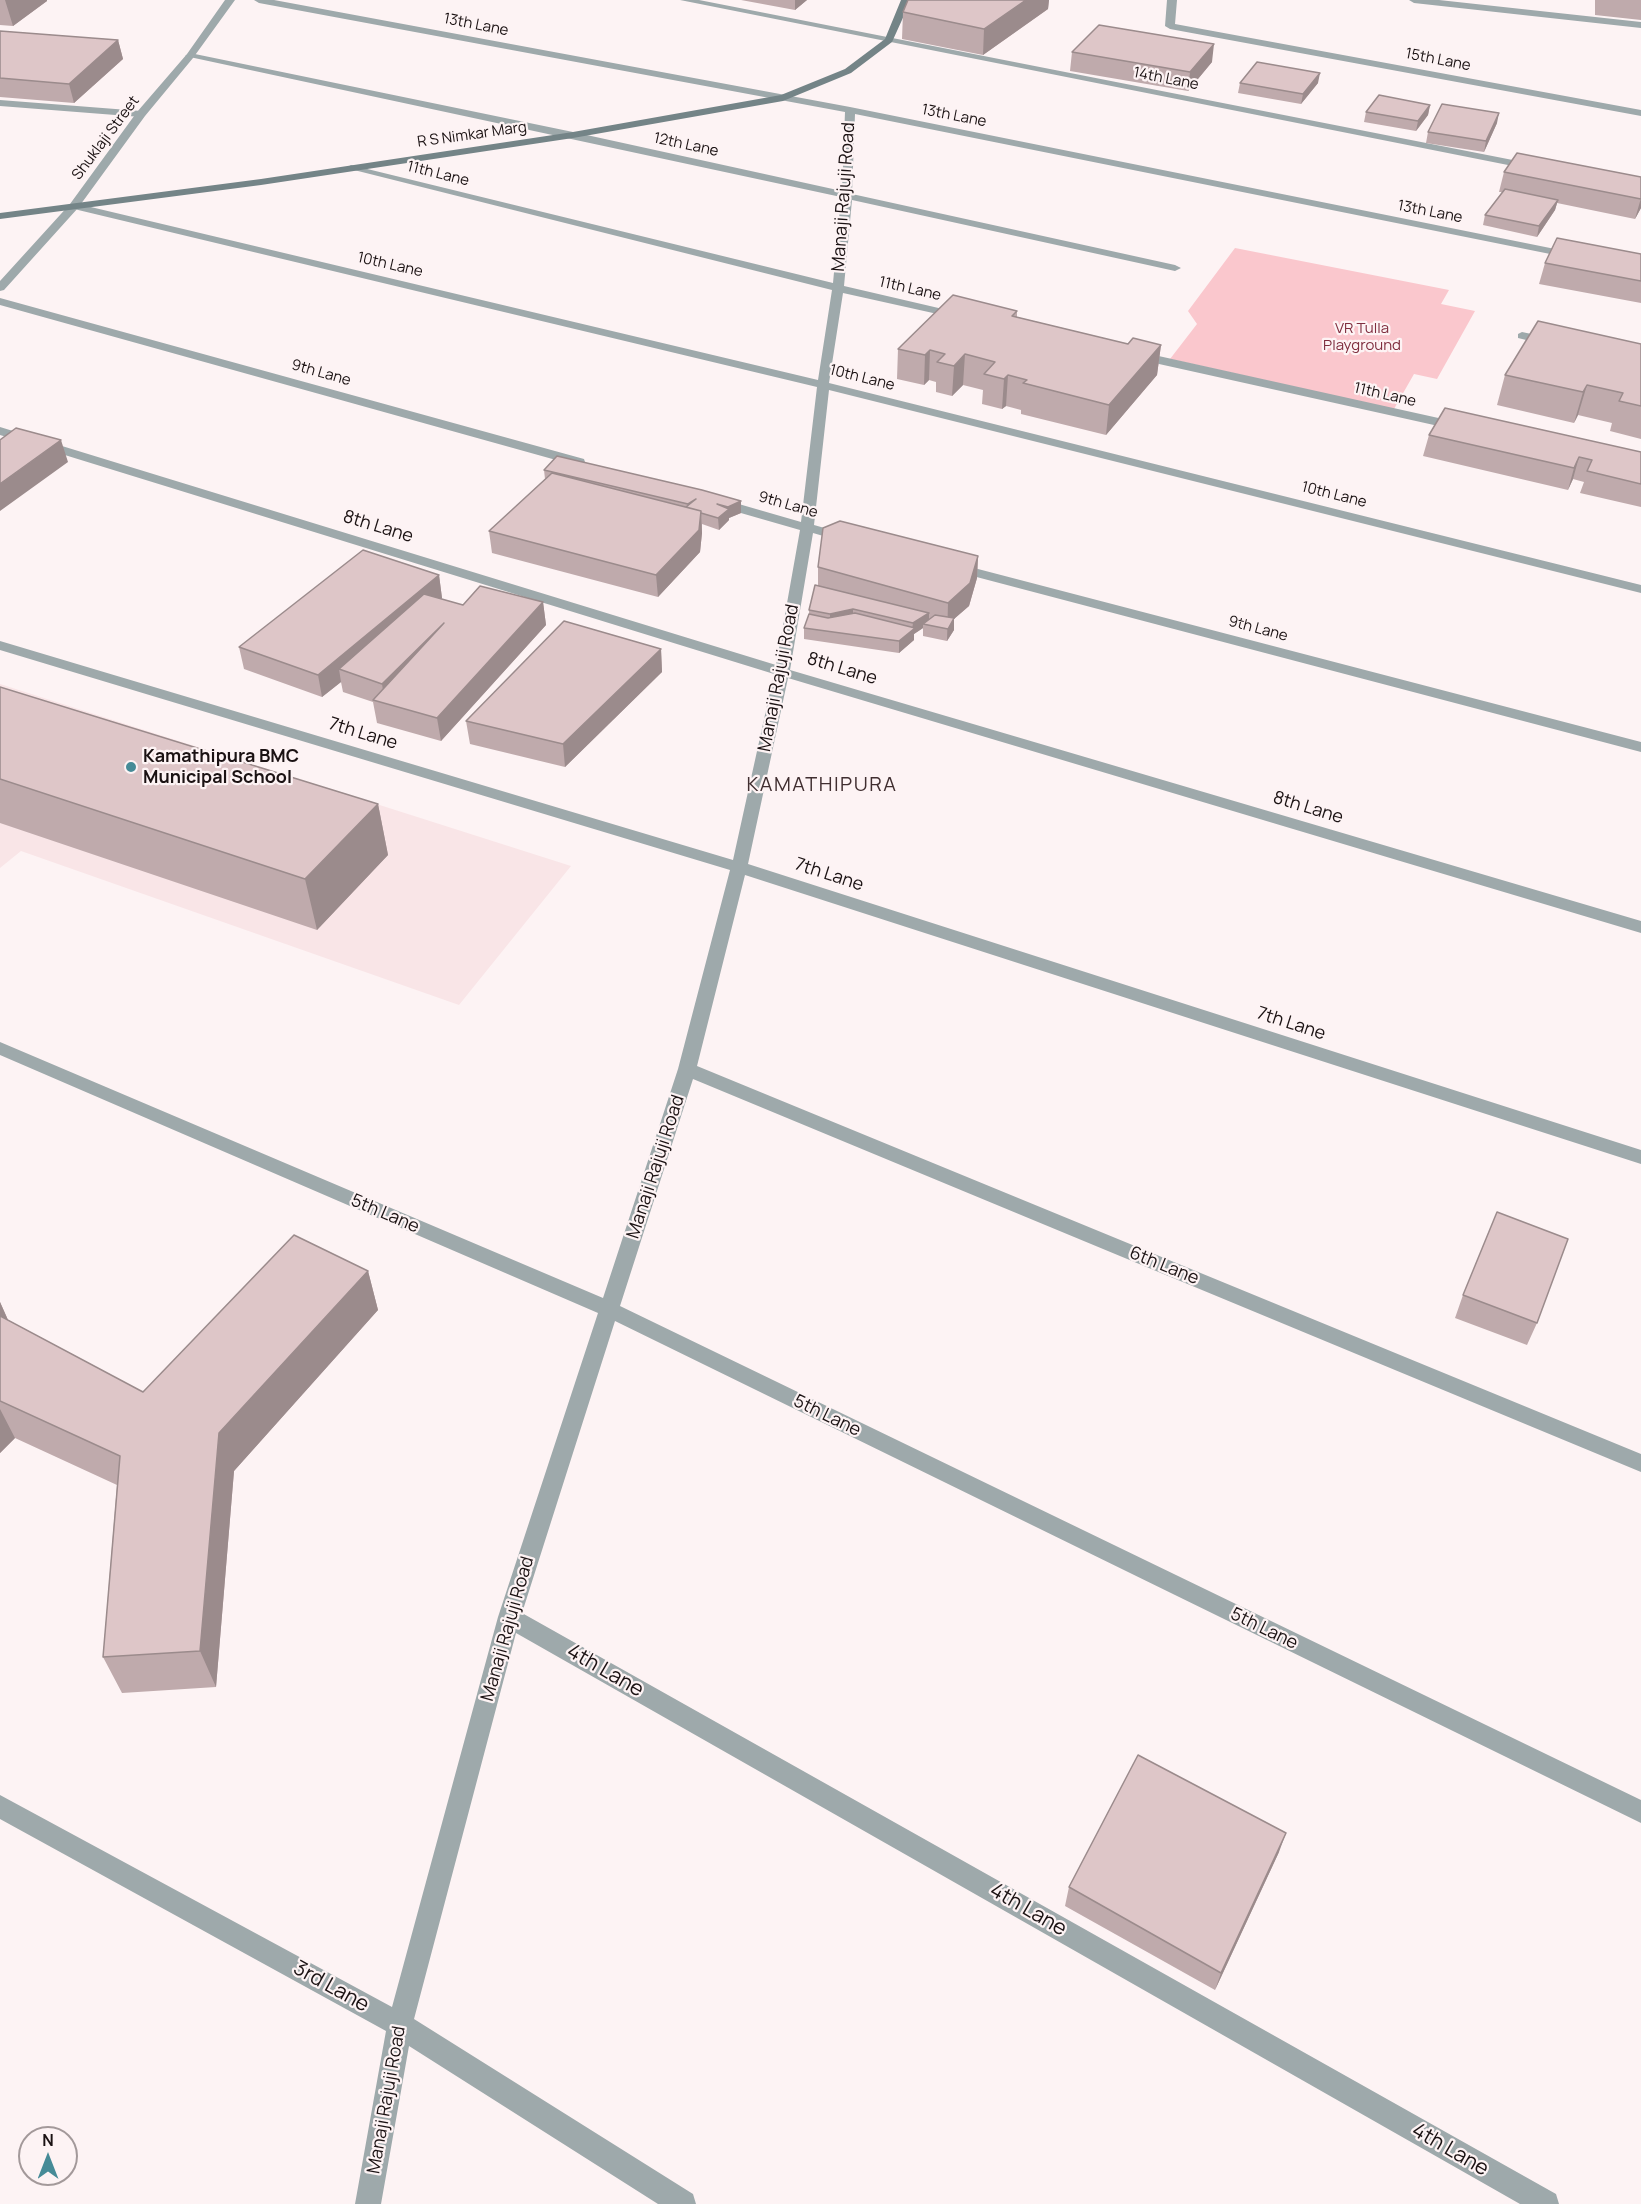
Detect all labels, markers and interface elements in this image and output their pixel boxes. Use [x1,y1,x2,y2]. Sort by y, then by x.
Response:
street label: 13th Lane [442,10,510,40]
street label: 15th Lane [1404,45,1472,75]
street label: 14th Lane [1132,64,1200,94]
street label: Shuklaji Street [69,92,143,184]
street label: 13th Lane [920,101,988,131]
street label: R S Nimkar Marg [416,118,528,152]
street label: Manaji Rajuji Road [828,122,860,272]
street label: 12th Lane [652,129,720,161]
street label: 11th Lane [405,158,471,190]
street label: 13th Lane [1396,197,1464,227]
street label: 10th Lane [356,249,424,281]
street label: 11th Lane [877,273,943,305]
park label: VR Tulla Playground [1323,320,1401,355]
street label: 9th Lane [289,356,353,390]
street label: 10th Lane [828,361,896,395]
street label: 11th Lane [1352,379,1418,411]
street label: 10th Lane [1300,478,1368,512]
street label: 9th Lane [756,488,820,522]
street label: 8th Lane [340,506,416,548]
street label: Manaji Rajuji Road [754,602,804,754]
street label: 9th Lane [1226,612,1290,646]
street label: 8th Lane [804,648,880,690]
street label: 7th Lane [326,713,400,755]
place label: Kamathipura BMC Municipal School [143,746,299,789]
marker: Kamathipura BMC Municipal School [124,760,138,774]
district label: KAMATHIPURA [746,773,898,797]
street label: 8th Lane [1270,787,1346,829]
street label: 7th Lane [792,854,866,896]
street label: 7th Lane [1254,1003,1328,1045]
street label: Manaji Rajuji Road [623,1092,689,1242]
street label: 5th Lane [348,1190,422,1238]
street label: 6th Lane [1126,1242,1202,1290]
street label: 5th Lane [790,1390,864,1442]
street label: Manaji Rajuji Road [477,1554,539,1704]
street label: 5th Lane [1227,1603,1301,1655]
street label: 4th Lane [562,1639,648,1703]
street label: 4th Lane [985,1878,1071,1942]
street label: 3rd Lane [289,1956,373,2018]
street label: Manaji Rajuji Road [363,2024,411,2176]
street label: 4th Lane [1407,2118,1493,2182]
north arrow [18,2126,78,2186]
text: N [42,2129,54,2151]

